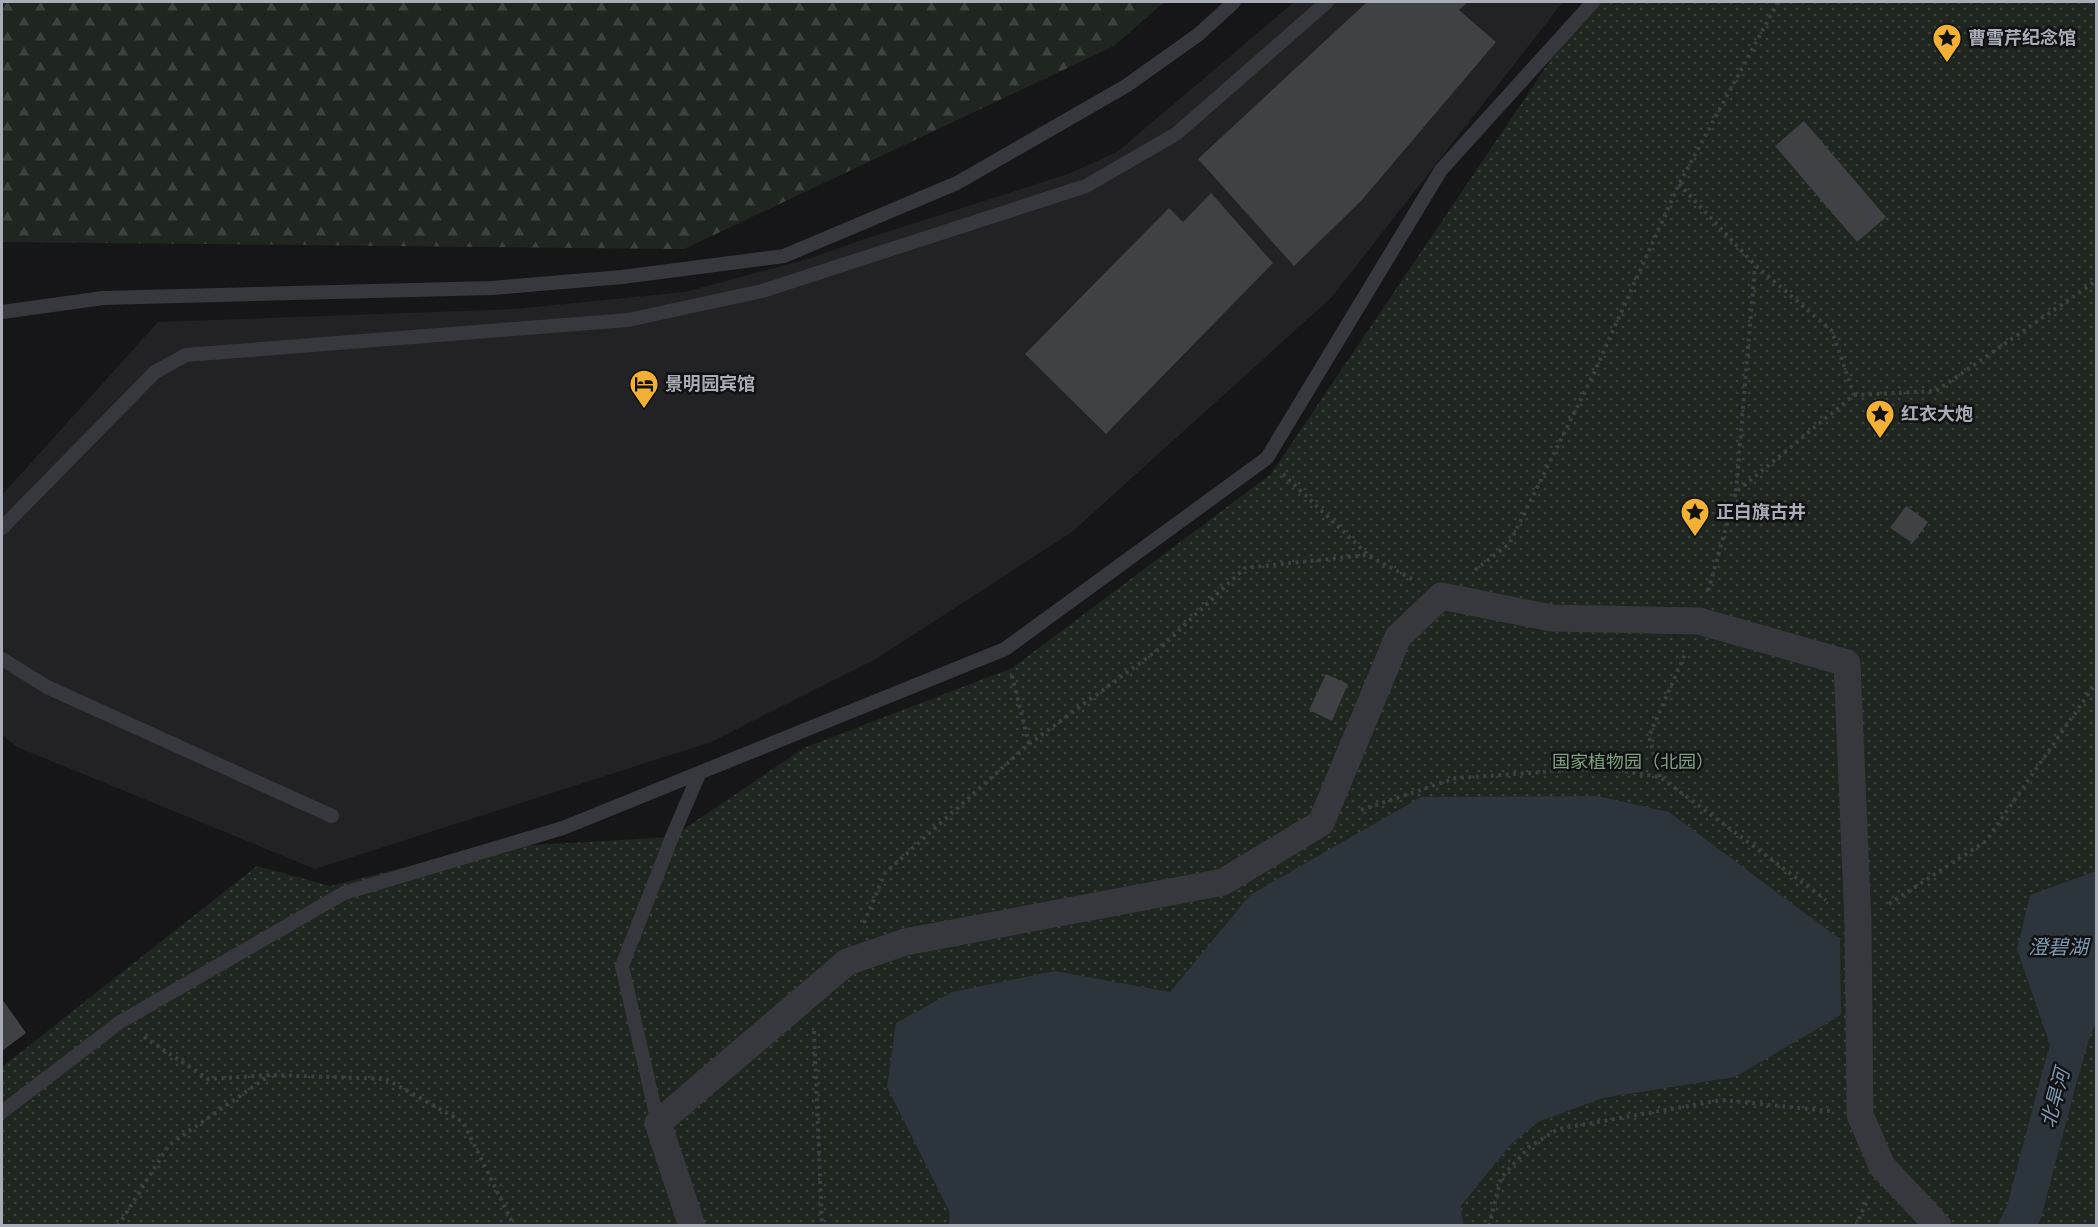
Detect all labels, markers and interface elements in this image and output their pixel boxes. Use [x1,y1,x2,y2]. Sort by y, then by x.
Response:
place icon: 曹雪芹纪念馆 [1931,22,1963,64]
place label: 曹雪芹纪念馆 [1968,27,2076,49]
hotel icon: 景明园宾馆 [628,368,660,410]
place label: 景明园宾馆 [665,373,755,395]
place icon: 红衣大炮 [1864,398,1896,440]
place label: 红衣大炮 [1901,403,1973,425]
place icon: 正白旗古井 [1679,496,1711,538]
place label: 正白旗古井 [1716,501,1806,523]
park label: 国家植物园（北园） [1552,751,1714,773]
water label: 澄碧湖 [2028,935,2091,959]
water label: 北旱河 [2036,1062,2075,1130]

